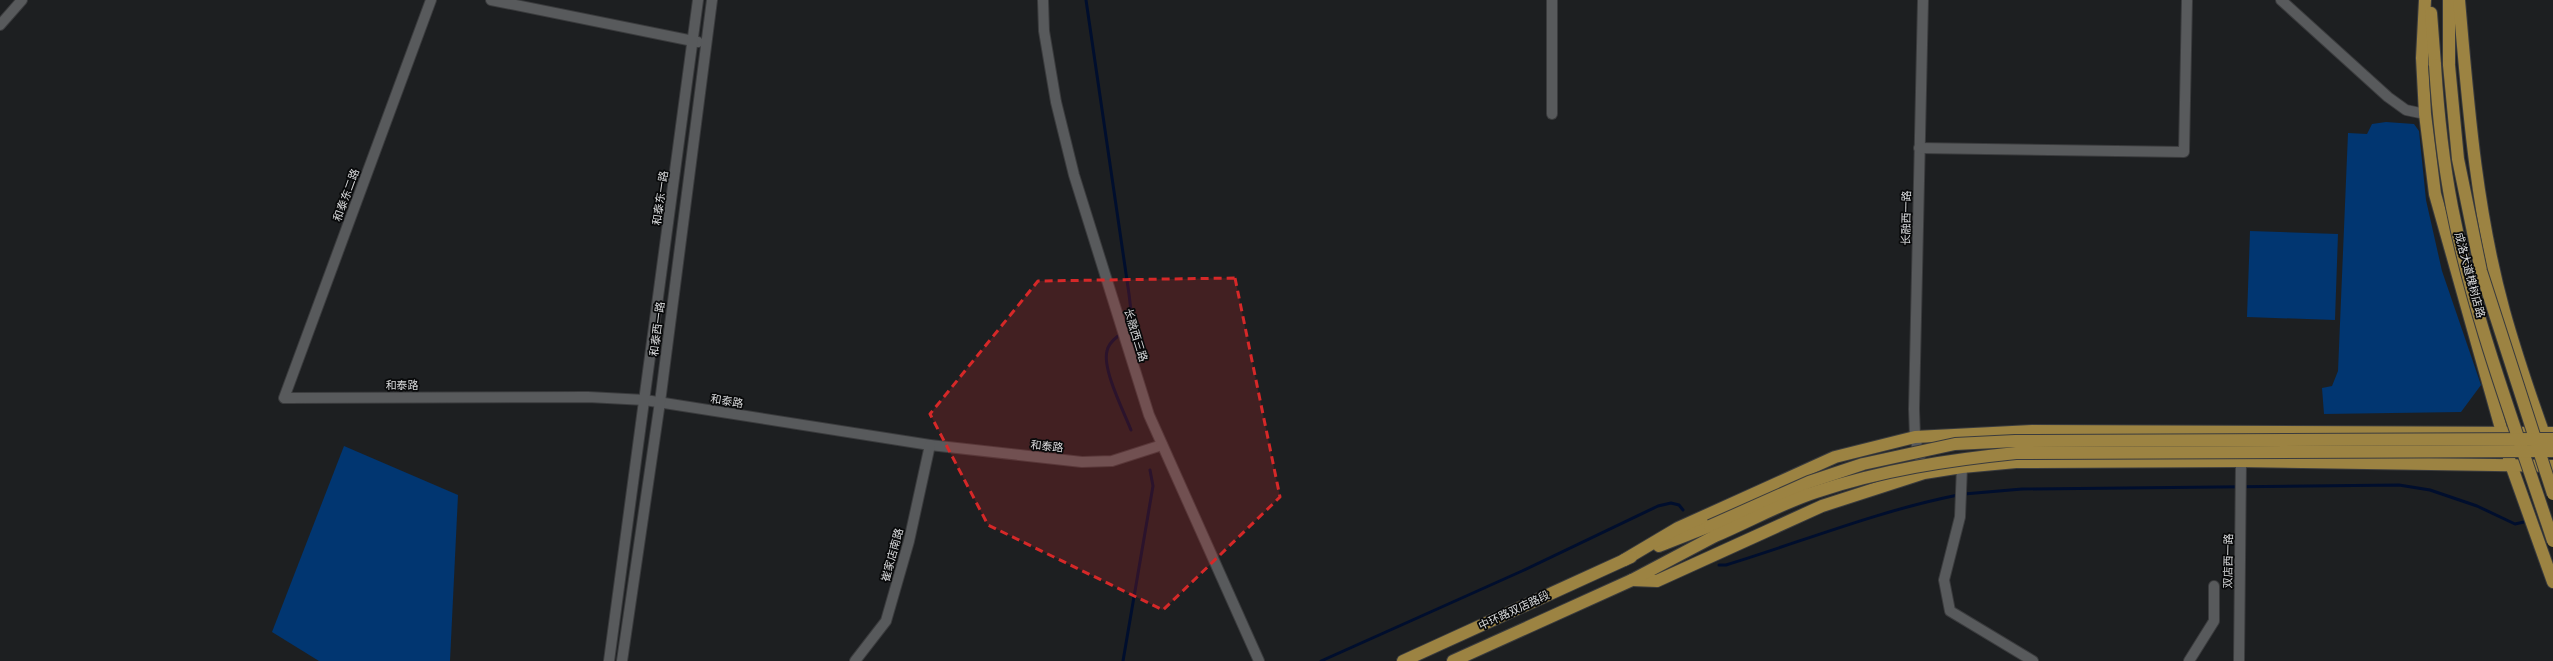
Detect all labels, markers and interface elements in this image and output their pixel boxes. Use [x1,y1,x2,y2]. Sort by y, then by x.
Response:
street label: 和泰东二路 [330,167,362,223]
street label: 和泰东一路 [649,170,671,226]
street label: 长融西一路 [1899,190,1913,246]
street label: 成洛大道槐树店路 [2452,231,2488,319]
street label: 和泰西一路 [647,301,667,357]
street label: 长融西三路 [1121,307,1151,363]
street label: 和泰路 [386,378,419,392]
street label: 和泰路 [710,392,744,410]
street label: 和泰路 [1030,437,1064,455]
street label: 崔家店南路 [878,527,906,583]
street label: 双店西一路 [2221,533,2235,589]
street label: 中环路双店路段 [1476,587,1552,633]

